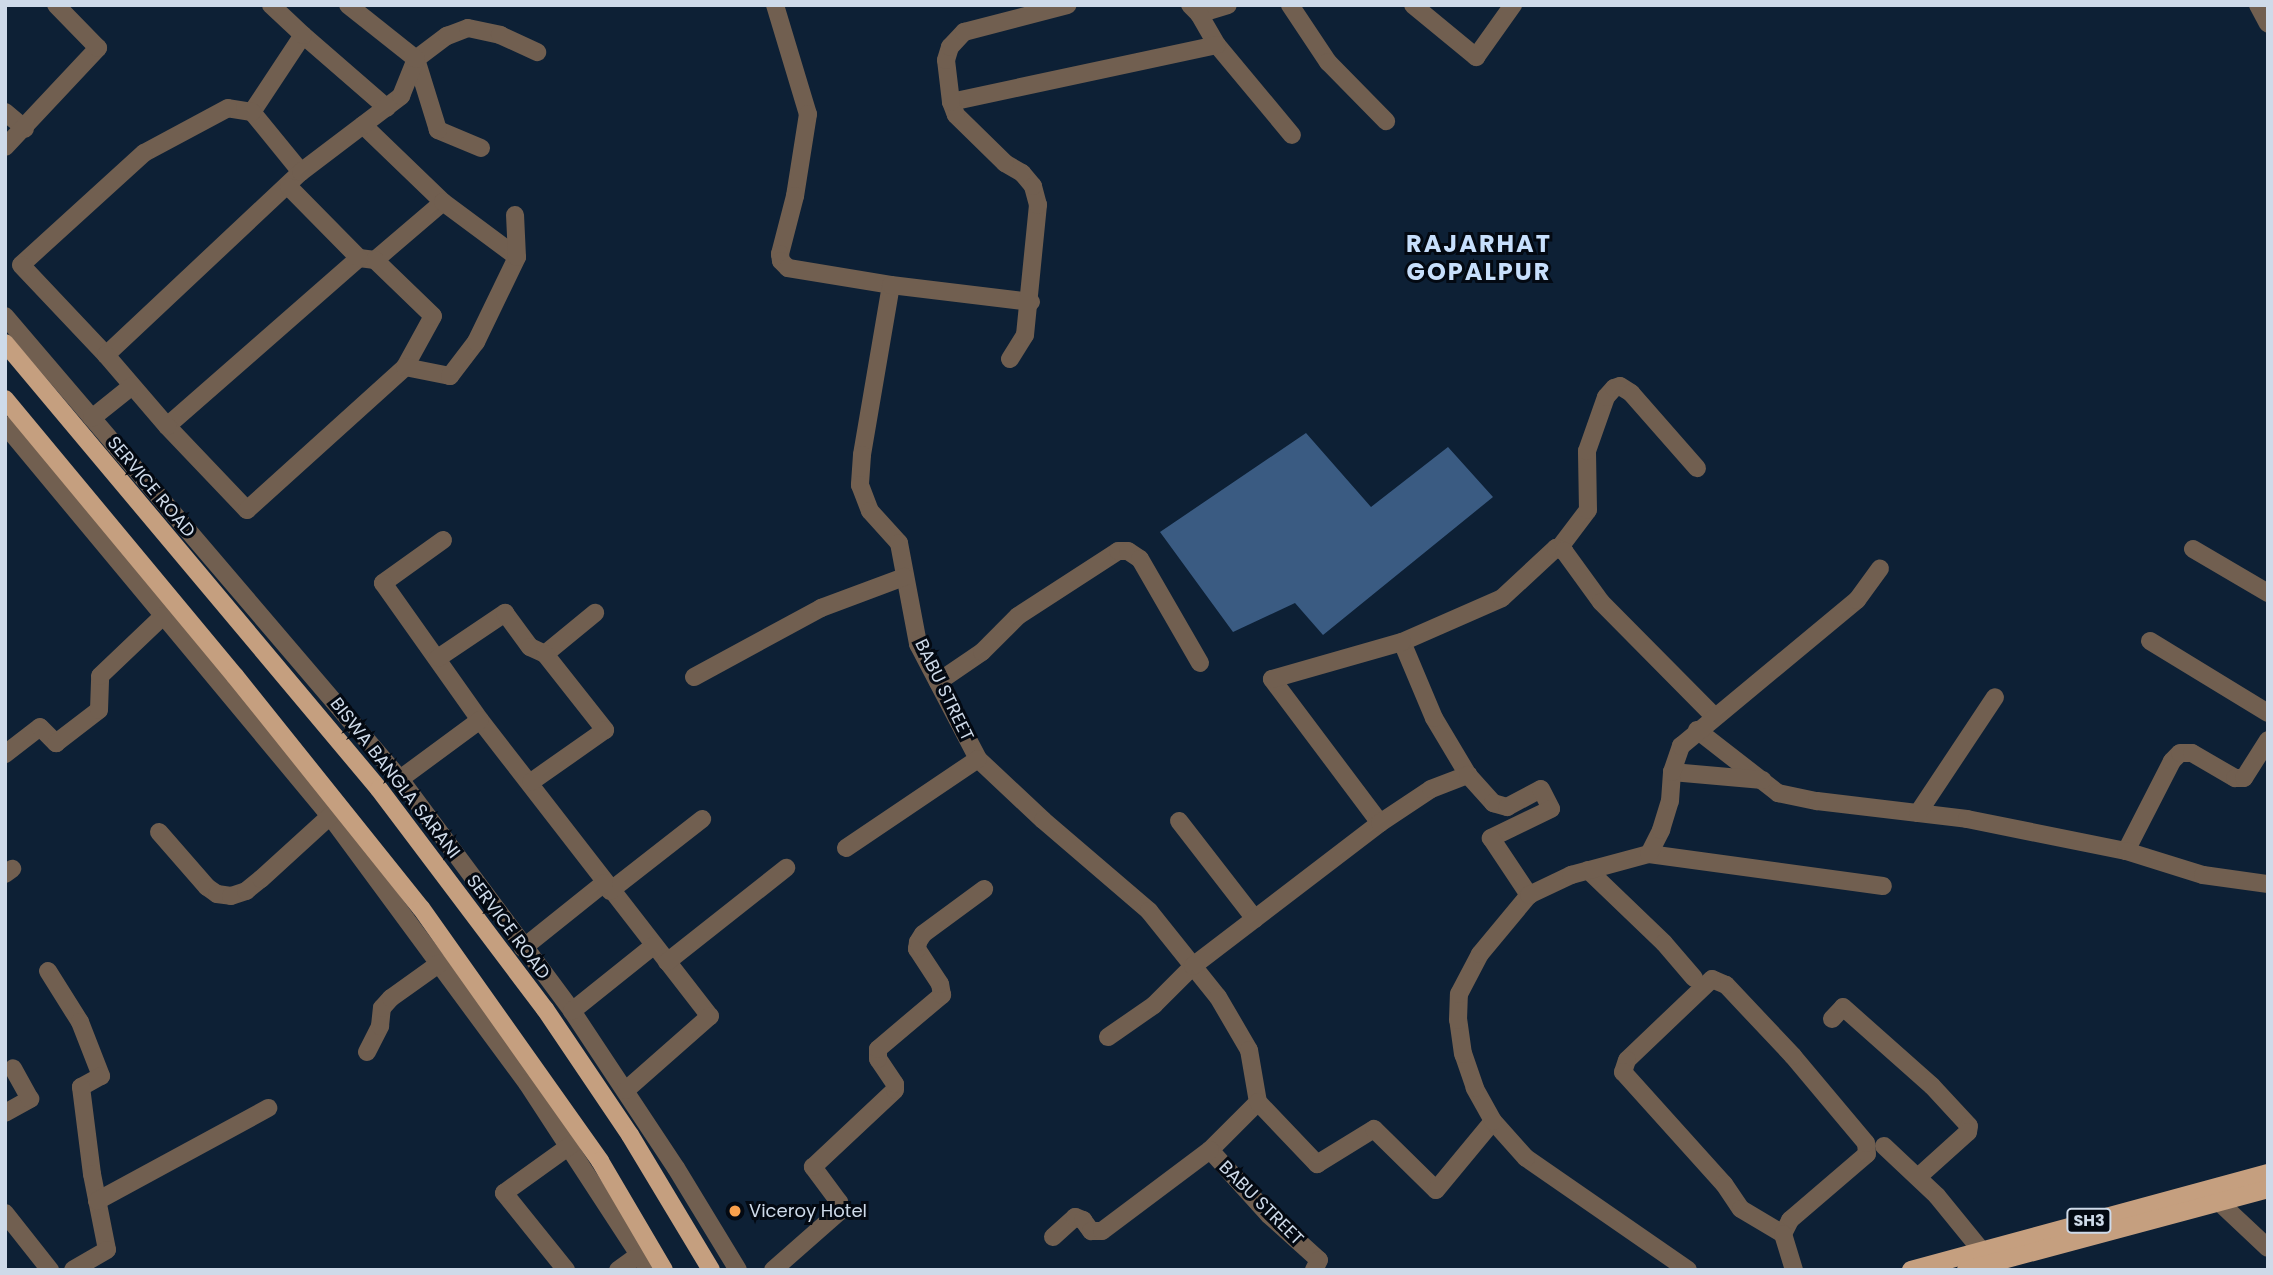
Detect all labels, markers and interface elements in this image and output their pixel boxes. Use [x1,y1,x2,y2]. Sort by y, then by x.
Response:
district label: RAJARHAT GOPALPUR [1407,230,1551,286]
street label: SERVICE ROAD [102,432,200,542]
street label: BABU STREET [910,636,978,744]
street label: BISWA BANGLA SARANI [326,693,464,863]
street label: SERVICE ROAD [462,870,554,984]
street label: BABU STREET [1214,1156,1308,1250]
place label: Viceroy Hotel [749,1200,867,1222]
marker: Viceroy Hotel [727,1203,743,1219]
road number: SH3 [2066,1208,2112,1233]

